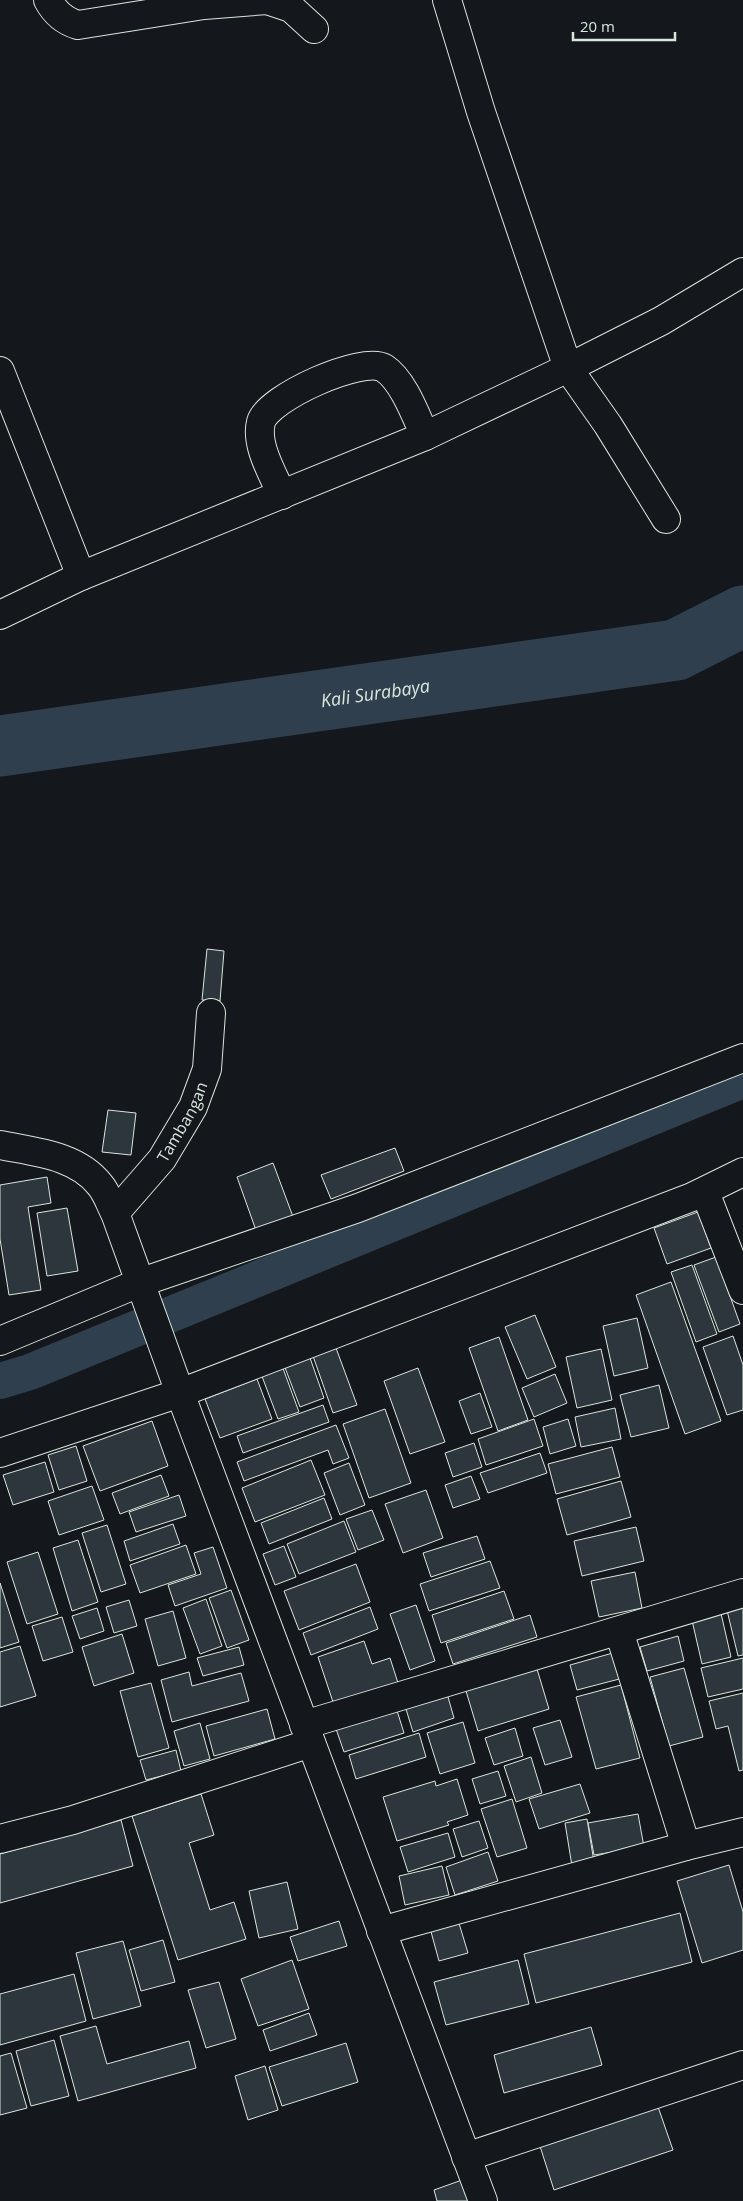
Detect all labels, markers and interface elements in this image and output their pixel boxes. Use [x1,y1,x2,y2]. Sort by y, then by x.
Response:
scale bar [573,10,676,42]
text: 20 m [580,16,615,36]
water label: Kali Surabaya [319,673,431,712]
street label: Tambangan [152,1079,212,1166]

